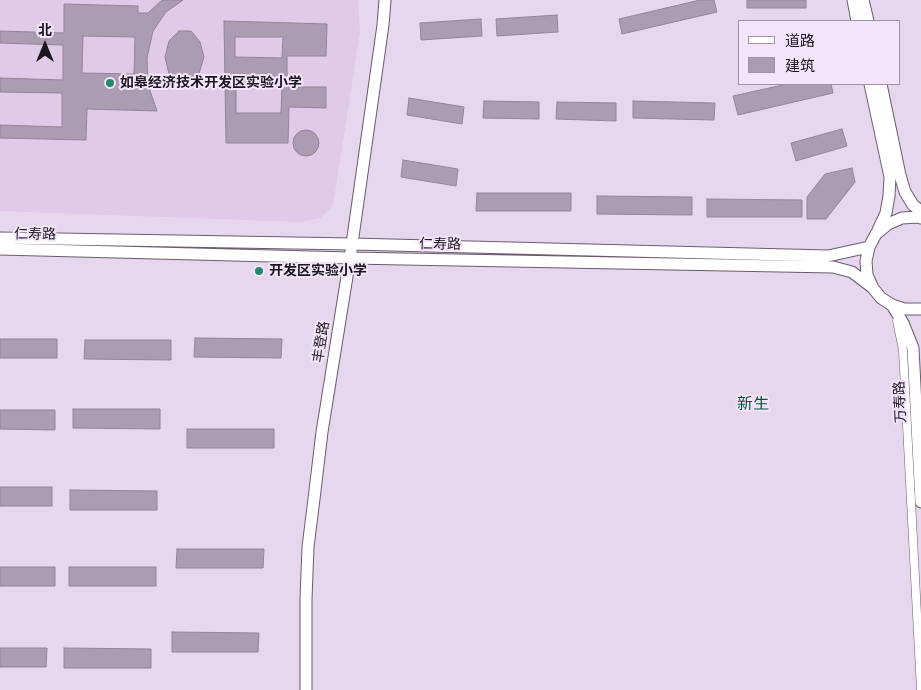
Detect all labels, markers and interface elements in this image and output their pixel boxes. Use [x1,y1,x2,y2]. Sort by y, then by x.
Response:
north arrow [20,20,70,70]
legend [738,20,901,85]
text: 北 [38,22,52,38]
text: 道路 [785,32,815,50]
text: 建筑 [785,57,815,75]
place label: 如皋经济技术开发区实验小学 [120,75,302,91]
marker: 如皋经济技术开发区实验小学 [104,77,116,89]
street label: 仁寿路 [14,226,56,244]
street label: 仁寿路 [419,236,461,254]
place label: 开发区实验小学 [269,263,367,279]
marker: 开发区实验小学 [253,265,265,277]
street label: 丰登路 [310,320,334,364]
street label: 万寿路 [892,381,910,423]
district label: 新生 [737,395,769,415]

